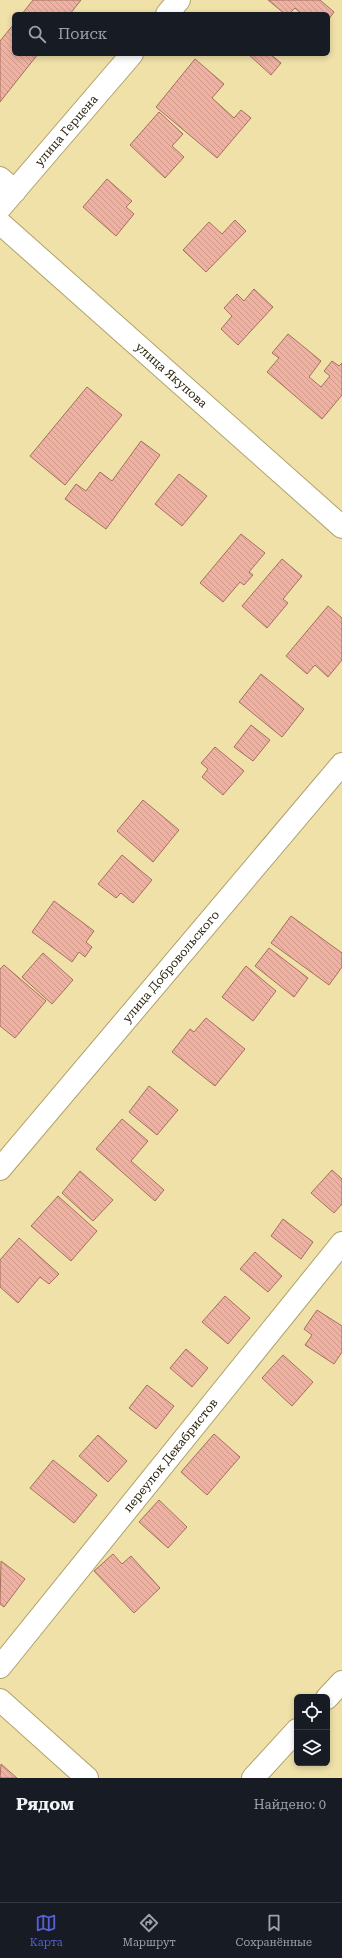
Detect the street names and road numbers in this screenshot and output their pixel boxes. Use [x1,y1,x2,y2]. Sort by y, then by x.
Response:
street label: улица Герцена [32,92,101,169]
street label: улица Якупова [132,340,210,411]
street label: улица Добровольского [120,908,222,1025]
street label: переулок Декабристов [121,1396,221,1515]

